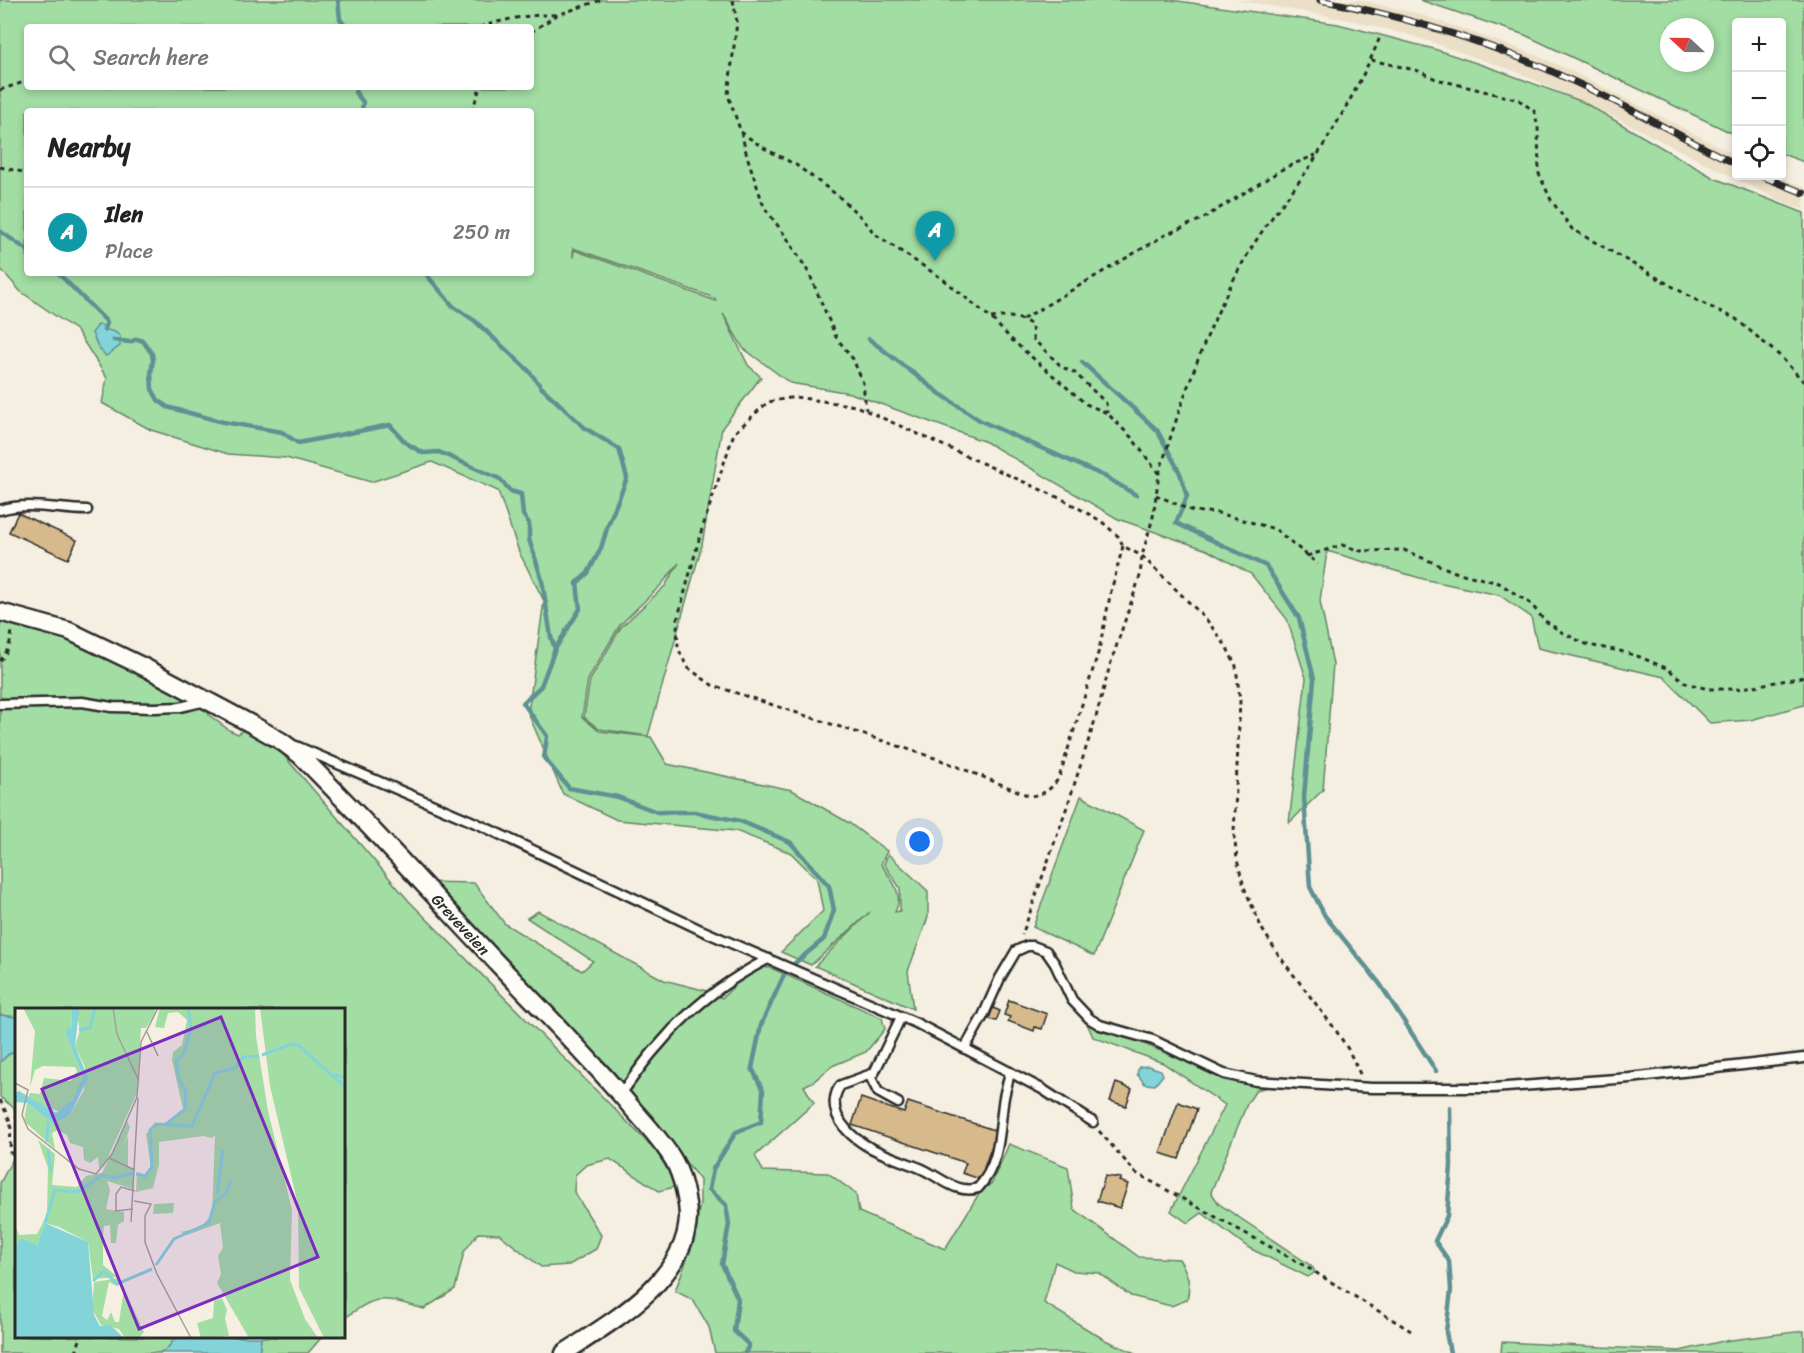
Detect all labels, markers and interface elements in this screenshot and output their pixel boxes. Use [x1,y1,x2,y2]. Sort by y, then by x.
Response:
north arrow [1660,18,1714,72]
map controls [1732,18,1786,180]
button: + [1732,18,1786,72]
search box [24,24,534,90]
text: Search here [93,38,209,77]
icon: search [45,41,78,74]
button: − [1732,72,1786,126]
text: Nearby [48,124,130,170]
button: locate [1732,126,1786,180]
text: Ilen [105,195,143,234]
pin: A [916,212,954,261]
text: A [61,215,74,250]
text: 250 m [453,215,510,250]
text: Place [105,234,153,269]
your location [905,827,934,856]
street label: Greveveien [424,886,498,963]
inset map [15,1008,345,1338]

